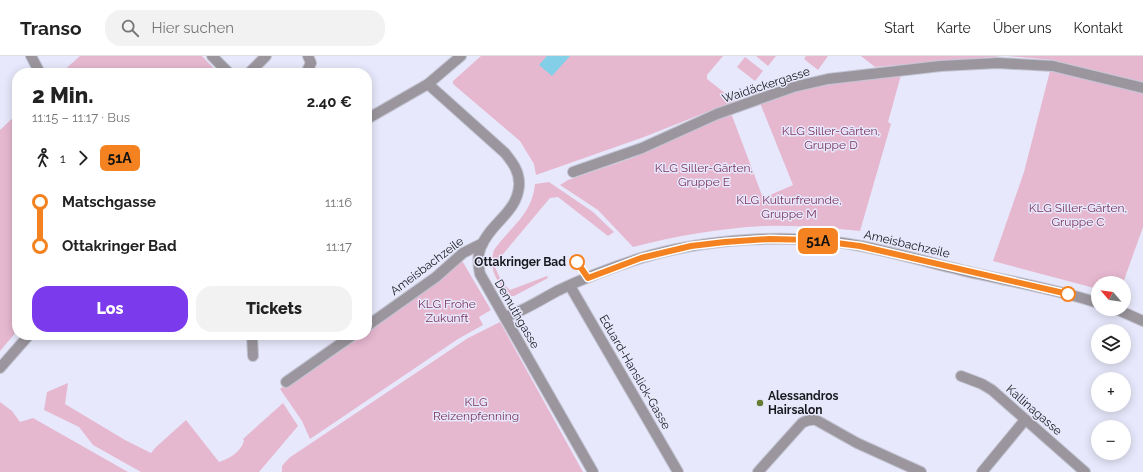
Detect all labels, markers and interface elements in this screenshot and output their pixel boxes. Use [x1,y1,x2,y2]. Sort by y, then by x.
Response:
search box [105,10,385,46]
text: Transo [20,17,81,39]
icon: search [119,17,141,39]
text: Hier suchen [151,19,234,37]
text: Start [884,20,914,36]
text: Karte [936,20,971,36]
text: Über uns [993,20,1052,36]
text: Kontakt [1074,20,1123,36]
street label: Waidäckergasse [720,64,812,106]
text: 2 Min. [32,82,93,108]
text: 2.40 € [307,93,352,111]
text: 11:15 – 11:17 · Bus [32,110,130,125]
park label: KLG Siller-Gärten, Gruppe D [782,124,880,152]
icon: walk [32,147,54,169]
icon: forward [72,147,94,169]
text: 51A [108,150,132,166]
text: 1 [60,151,66,166]
park label: KLG Siller-Gärten, Gruppe E [655,161,753,189]
text: Matschgasse [62,193,156,211]
park label: KLG Kulturfreunde, Gruppe M [736,193,842,221]
text: 11:16 [325,195,352,210]
park label: KLG Siller-Gärten, Gruppe C [1029,201,1127,229]
street label: Ameisbachzeile [863,227,951,261]
line badge: 51A [795,228,841,254]
text: 51A [806,233,830,249]
street label: Ameisbachzeile [388,234,466,298]
text: Ottakringer Bad [62,237,177,255]
text: 11:17 [326,239,352,254]
marker: Ottakringer Bad [569,254,585,270]
place label: Ottakringer Bad [474,255,566,269]
north arrow [1091,276,1131,316]
map controls [1091,276,1131,460]
street label: Demuthgasse [492,277,542,351]
button: Los [32,286,188,332]
button: Tickets [196,286,352,332]
unlabelled marker [1060,286,1076,302]
park label: KLG Frohe Zukunft [418,297,476,325]
street label: Eduard-Hanslick-Gasse [596,312,674,432]
button: layers [1091,324,1131,364]
button: + [1091,372,1131,412]
street label: Kallinagasse [1003,382,1065,438]
place label: Alessandros Hairsalon [768,389,839,417]
park label: KLG Reizenpfenning [433,395,519,423]
marker: Alessandros Hairsalon [755,398,765,408]
button: − [1091,420,1131,460]

